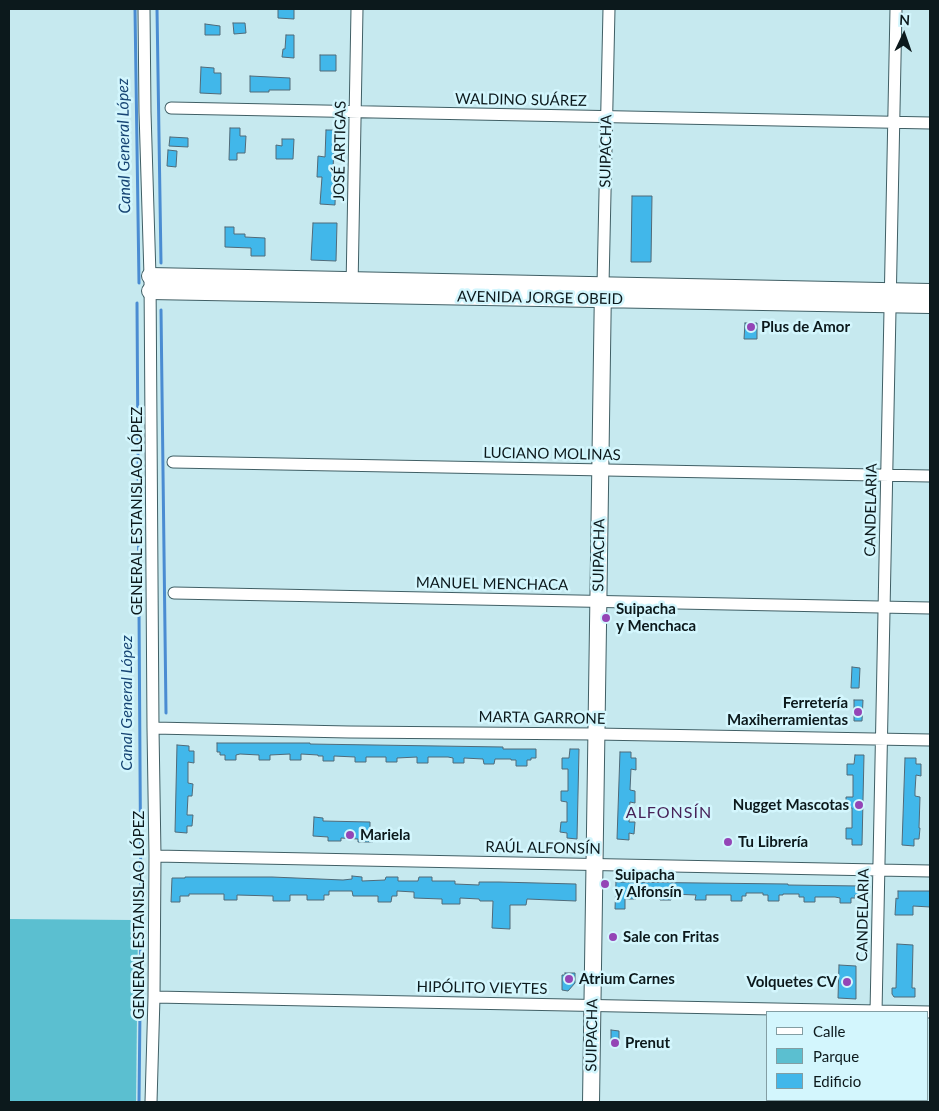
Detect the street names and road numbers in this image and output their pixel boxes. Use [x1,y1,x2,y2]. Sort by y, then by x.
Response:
street label: WALDINO SUÁREZ [455,90,587,110]
street label: JOSÉ ARTIGAS [330,101,350,201]
street label: SUIPACHA [596,114,616,188]
street label: AVENIDA JORGE OBEID [457,288,623,308]
street label: GENERAL ESTANISLAO LÓPEZ [128,407,146,615]
street label: LUCIANO MOLINAS [483,444,621,464]
street label: CANDELARIA [861,463,881,557]
street label: SUIPACHA [589,518,609,592]
street label: MANUEL MENCHACA [416,574,568,594]
street label: MARTA GARRONE [478,708,606,728]
street label: GENERAL ESTANISLAO LÓPEZ [130,811,148,1019]
street label: RAÚL ALFONSÍN [485,838,601,858]
street label: CANDELARIA [853,868,873,962]
street label: HIPÓLITO VIEYTES [416,978,548,998]
street label: SUIPACHA [582,998,602,1072]

